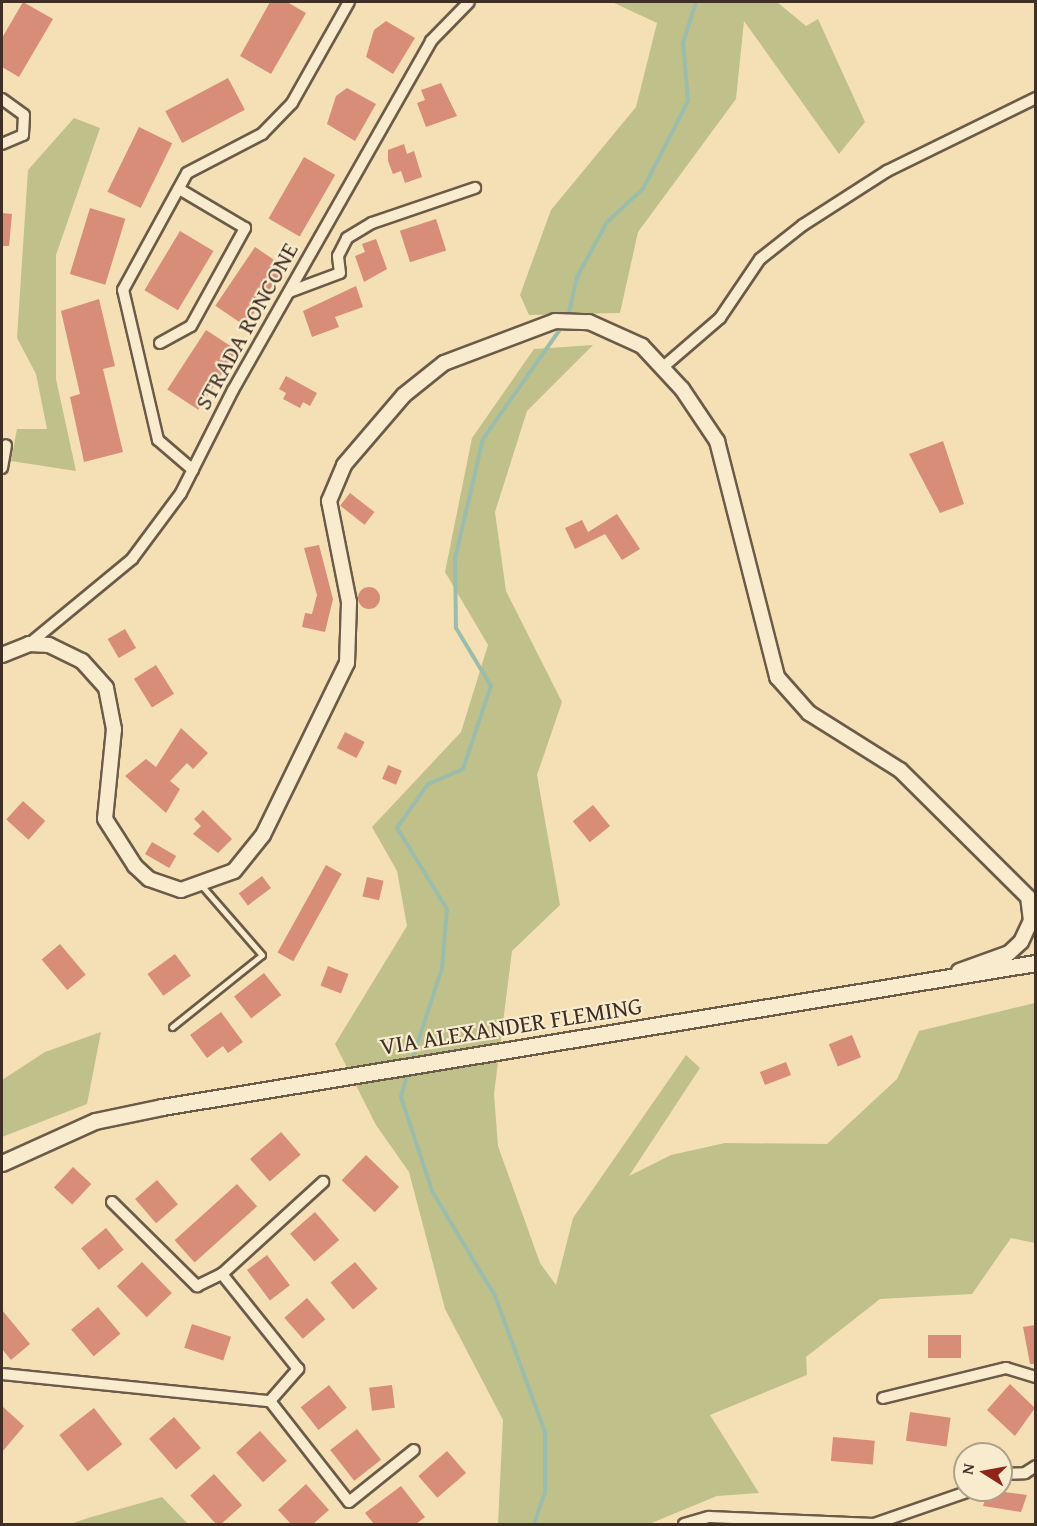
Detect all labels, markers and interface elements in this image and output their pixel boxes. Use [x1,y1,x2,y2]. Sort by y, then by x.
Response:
street label: STRADA RONCONE [188,237,304,415]
street label: VIA ALEXANDER FLEMING [378,991,644,1061]
north arrow [953,1442,1013,1502]
text: N [954,1461,980,1476]

